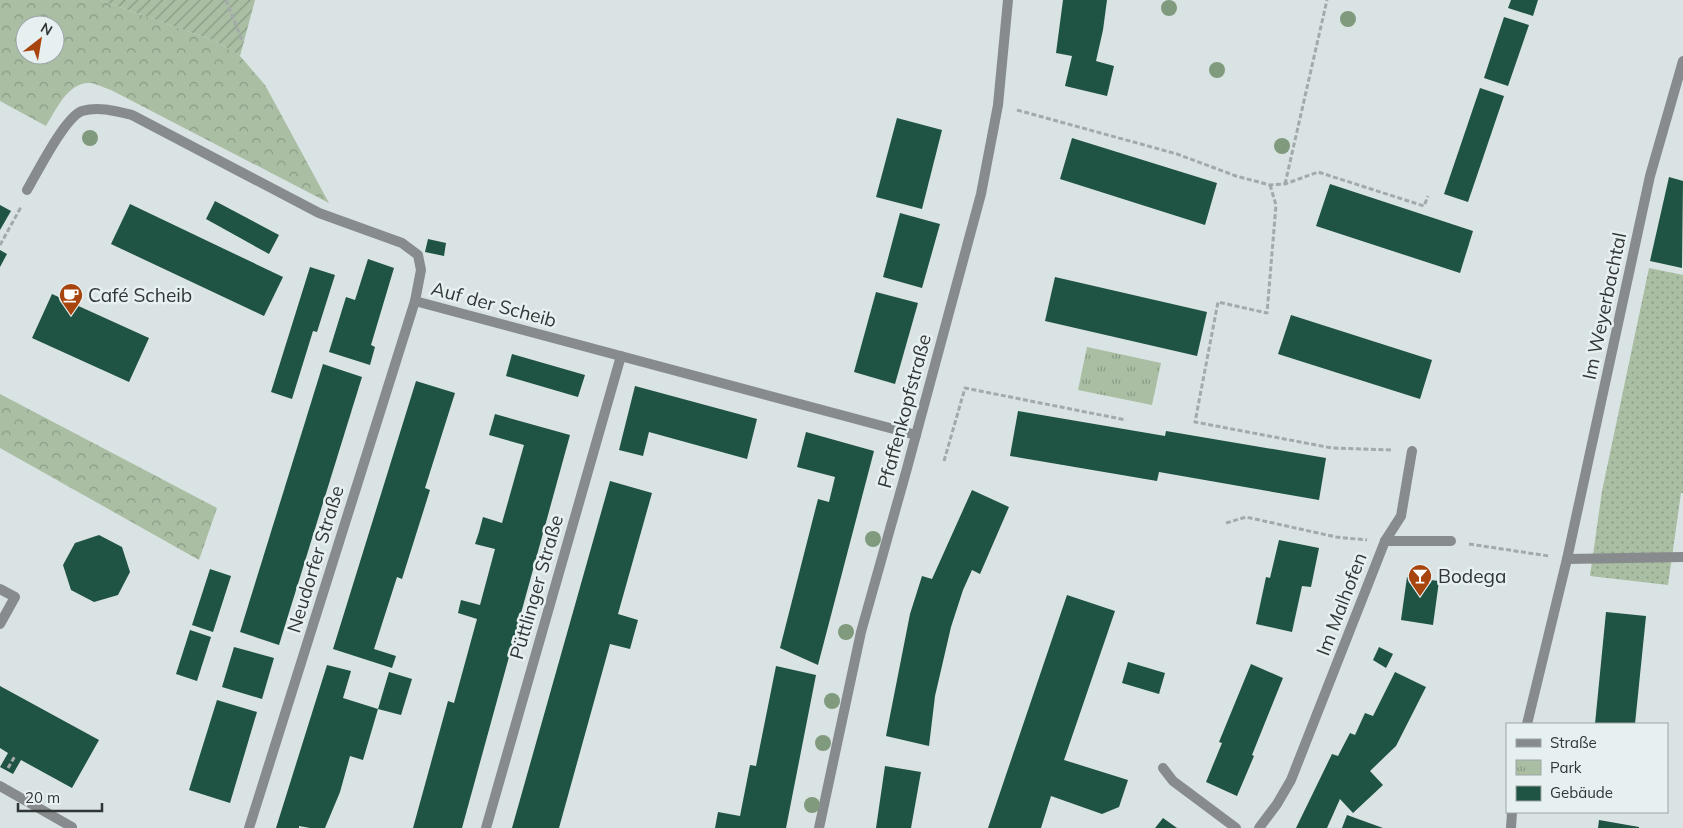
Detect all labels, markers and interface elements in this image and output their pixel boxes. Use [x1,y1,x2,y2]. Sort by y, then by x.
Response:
north arrow [15,15,65,65]
text: N [38,18,56,39]
street label: Im Weyerbachtal [1577,230,1631,382]
street label: Auf der Scheib [429,276,559,332]
cafe icon: Café Scheib [58,282,84,316]
place label: Café Scheib [88,283,192,307]
street label: Pfaffenkopfstraße [872,331,936,491]
street label: Neudorfer Straße [281,483,349,635]
street label: Püttlinger Straße [504,512,568,662]
street label: Im Malhofen [1310,549,1372,659]
bar icon: Bodega [1407,563,1433,597]
place label: Bodega [1438,564,1506,588]
legend [1506,723,1668,813]
text: Straße [1550,733,1597,752]
text: Park [1550,758,1582,777]
scale bar [18,780,101,812]
text: Gebäude [1550,783,1613,802]
text: 20 m [25,788,60,807]

